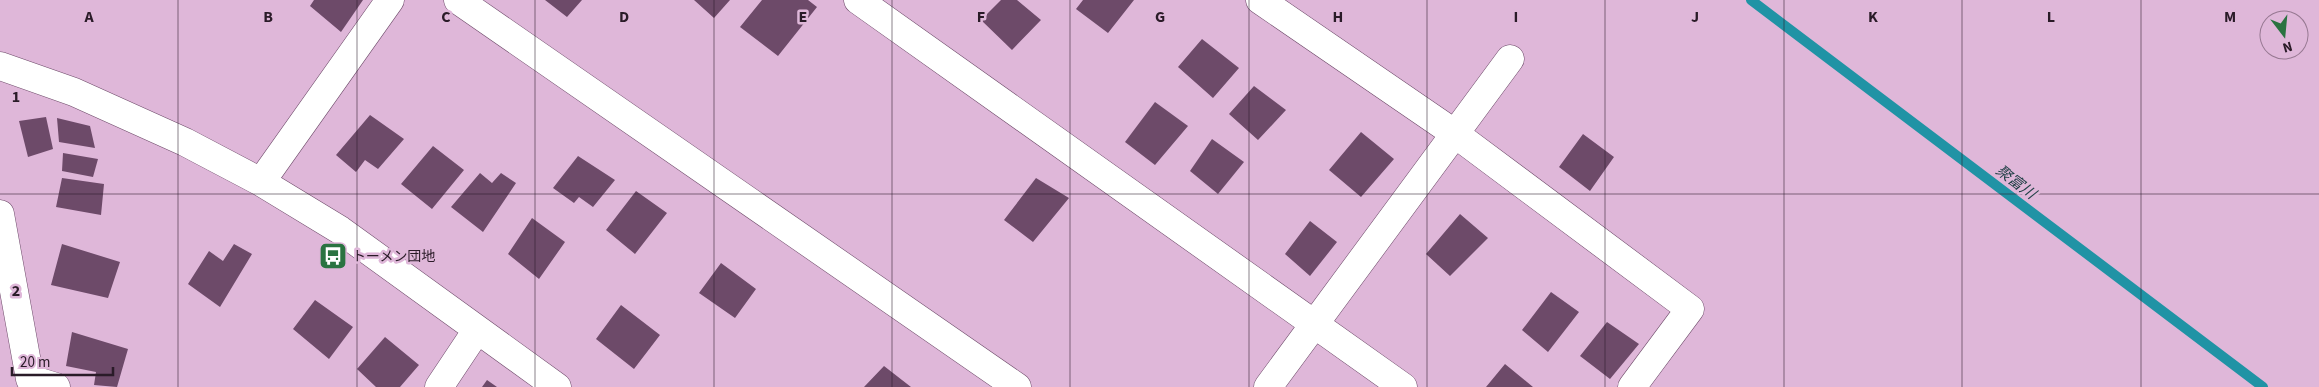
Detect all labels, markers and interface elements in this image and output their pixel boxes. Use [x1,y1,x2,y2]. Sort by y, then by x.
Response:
text: A [83,6,94,28]
text: B [263,6,273,28]
text: C [441,6,451,28]
text: D [619,6,629,28]
text: E [799,6,807,28]
text: F [977,6,985,28]
text: G [1155,6,1165,28]
text: H [1333,6,1343,28]
text: I [1514,6,1518,28]
text: J [1691,6,1699,28]
text: K [1868,6,1878,28]
text: L [2047,6,2055,28]
text: M [2224,6,2236,28]
north arrow [2259,10,2309,60]
text: N [2280,36,2295,57]
text: 1 [12,86,20,108]
water label: 聚富川 [1991,160,2042,206]
bus stop icon: トーメン団地 [318,241,348,271]
place label: トーメン団地 [352,247,435,267]
text: 2 [12,280,20,302]
scale bar [12,344,114,376]
text: 20 m [20,352,50,373]

